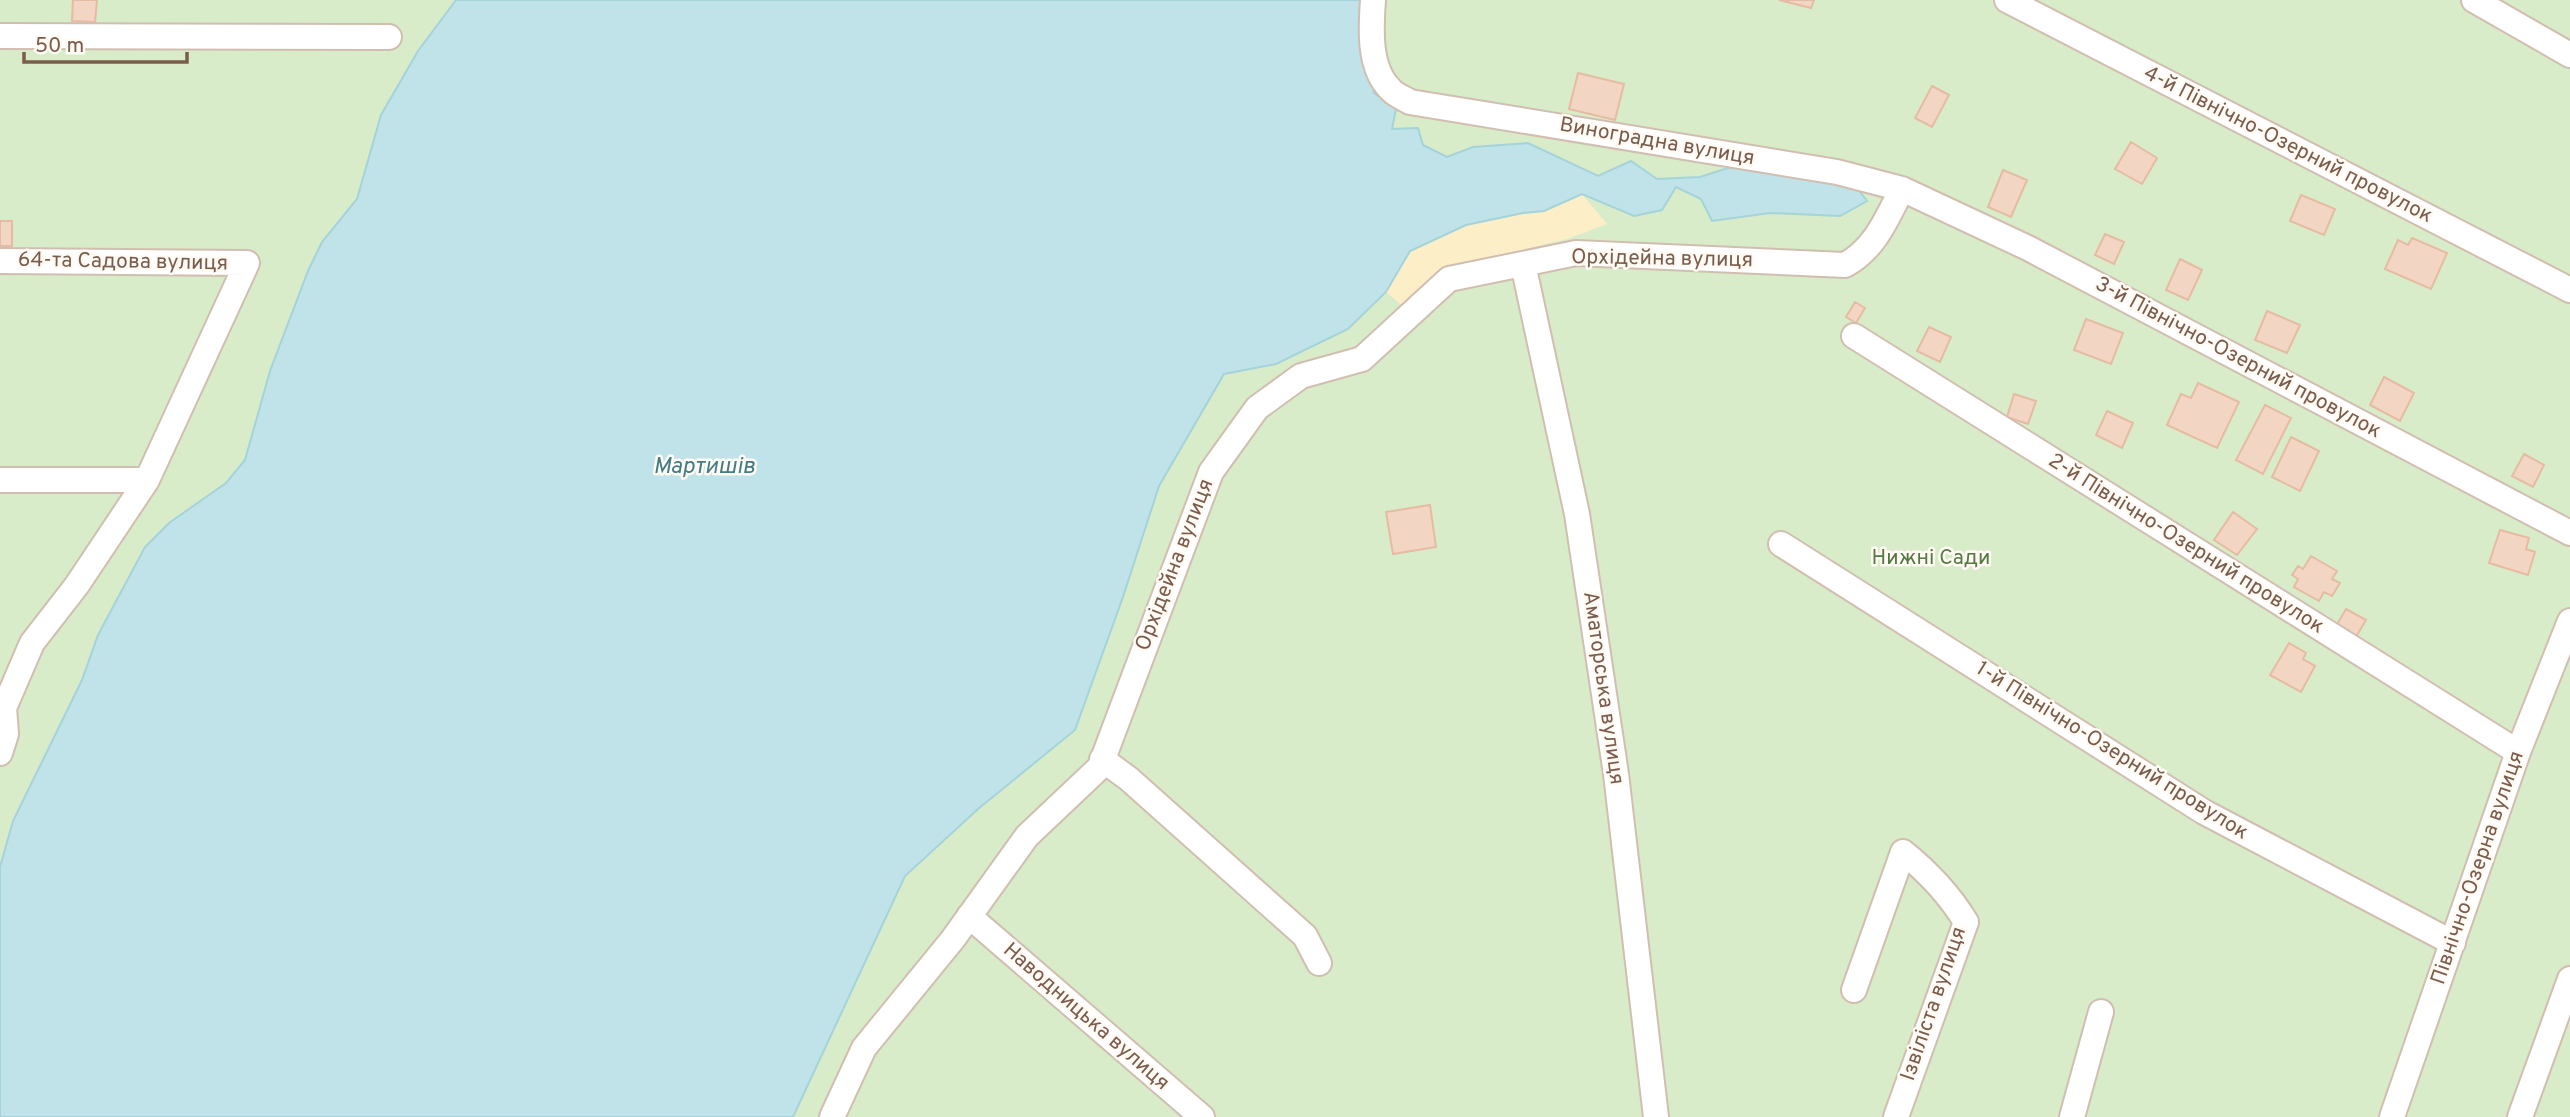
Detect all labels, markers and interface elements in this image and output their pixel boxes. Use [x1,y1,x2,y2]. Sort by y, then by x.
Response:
scale bar [24,21,187,65]
text: 50 m [35,33,84,60]
street label: 4-й Північно-Озерний провулок [2139,60,2437,230]
street label: Виноградна вулиця [1557,112,1757,172]
street label: Орхідейна вулиця [1571,244,1753,274]
street label: 64-та Садова вулиця [18,247,228,277]
street label: 3-й Північно-Озерний провулок [2090,271,2386,445]
street label: 2-й Північно-Озерний провулок [2043,448,2329,640]
water label: Мартишів [653,453,755,482]
street label: Орхідейна вулиця [1130,475,1220,655]
park label: Нижні Сади [1872,545,1990,572]
street label: Аматорська вулиця [1576,590,1630,786]
street label: 1-й Північно-Озерний провулок [1971,656,2253,846]
street label: Північно-Озерна вулиця [2425,748,2531,988]
street label: Ізвіліста вулиця [1895,923,1973,1085]
street label: Наводницька вулиця [997,937,1175,1097]

